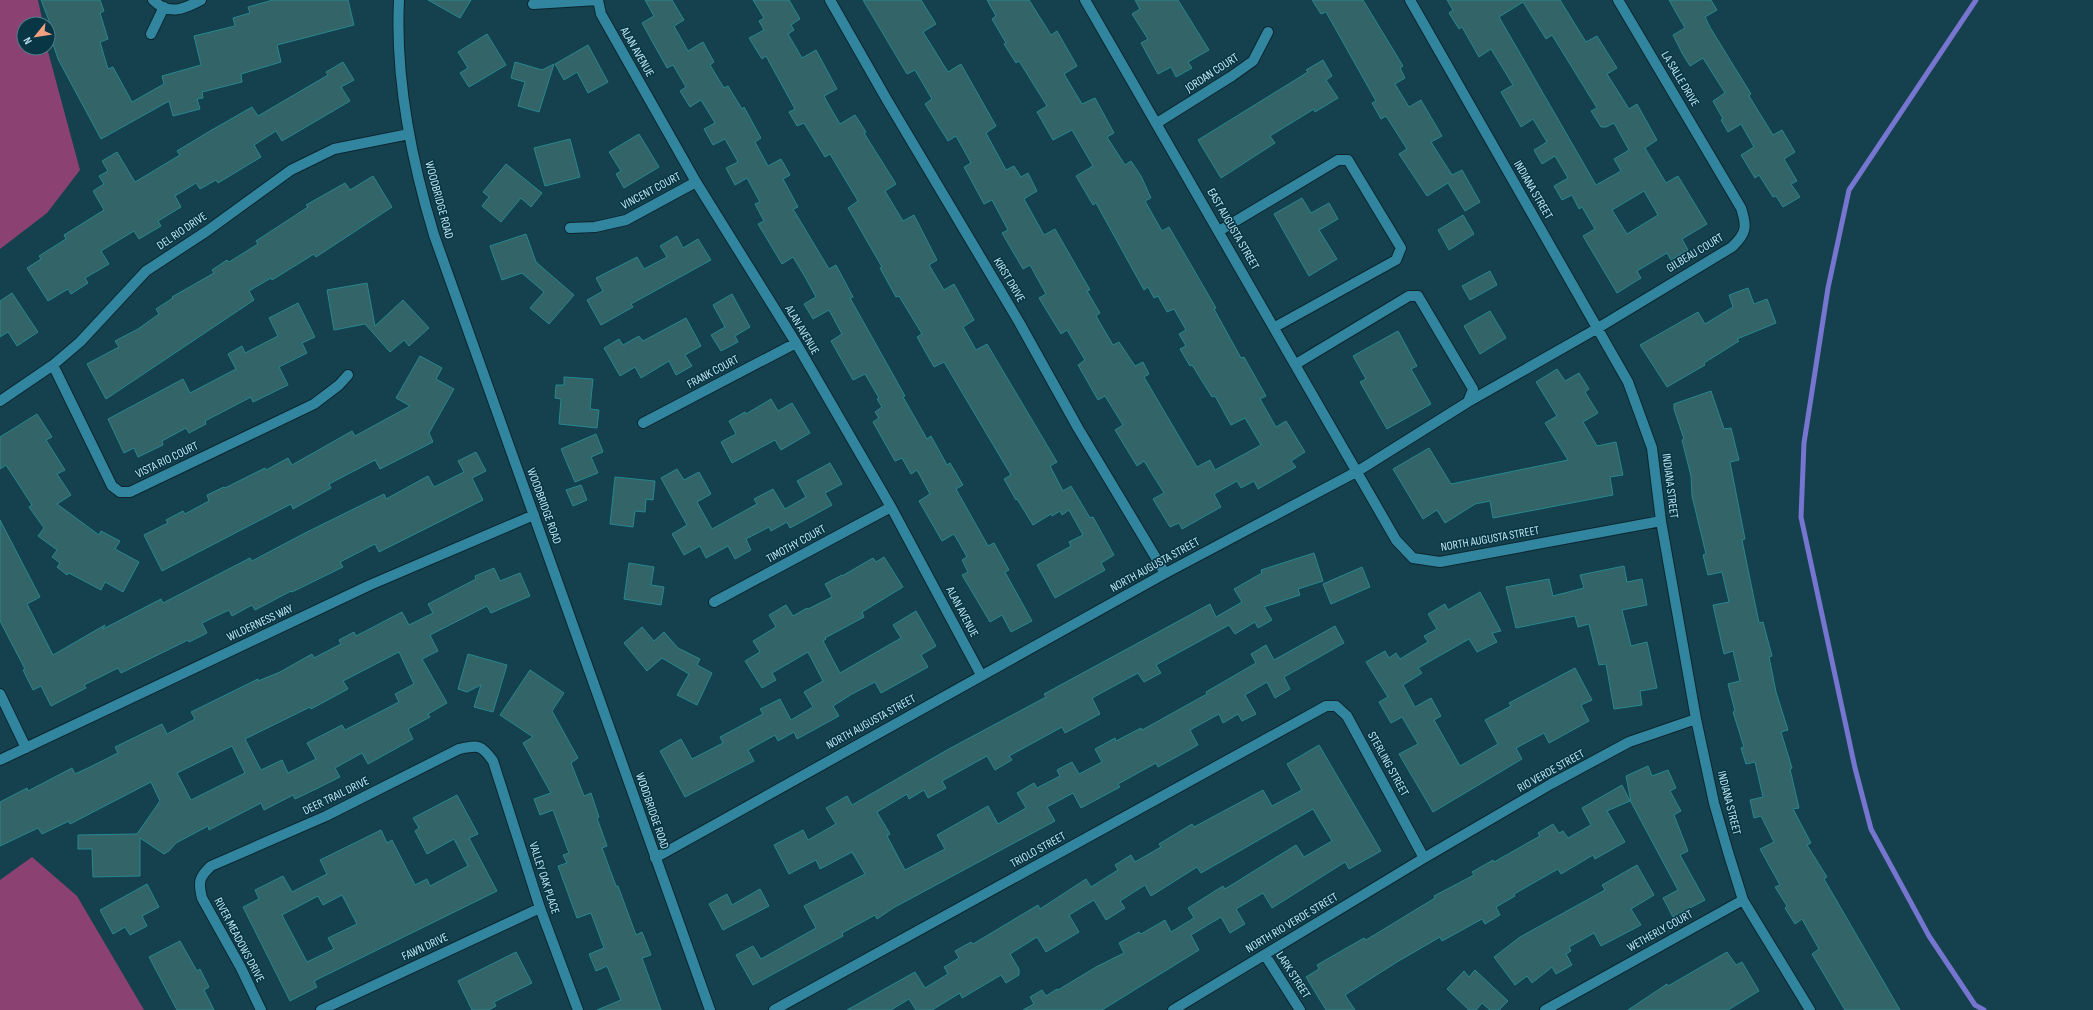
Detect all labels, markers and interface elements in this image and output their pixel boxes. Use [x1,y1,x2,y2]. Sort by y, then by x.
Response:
north arrow [16,16,56,56]
street label: ALAN AVENUE [616,24,657,80]
text: N [21,35,35,47]
street label: LA SALLE DRIVE [1658,49,1702,109]
street label: JORDAN COURT [1182,50,1242,96]
street label: INDIANA STREET [1510,158,1556,222]
street label: WOODBRIDGE ROAD [421,159,457,241]
street label: VINCENT COURT [619,169,684,213]
street label: EAST AUGUSTA STREET [1204,186,1262,272]
street label: DEL RIO DRIVE [154,209,210,253]
street label: GILBEAU COURT [1664,230,1726,276]
street label: KIRST DRIVE [990,255,1028,305]
street label: ALAN AVENUE [781,302,823,357]
street label: FRANK COURT [684,352,742,392]
street label: VISTA RIO COURT [133,438,201,482]
street label: INDIANA STREET [1659,453,1681,519]
street label: WOODBRIDGE ROAD [523,466,565,546]
street label: TIMOTHY COURT [764,521,829,567]
street label: NORTH AUGUSTA STREET [1439,523,1541,555]
street label: NORTH AUGUSTA STREET [1108,534,1202,596]
street label: ALAN AVENUE [942,583,982,640]
street label: WILDERNESS WAY [225,601,295,645]
street label: NORTH AUGUSTA STREET [824,691,918,753]
street label: STERLING STREET [1364,729,1412,799]
street label: RIO VERDE STREET [1515,746,1587,796]
street label: INDIANA STREET [1714,769,1744,837]
street label: WOODBRIDGE ROAD [632,771,672,851]
street label: DEER TRAIL DRIVE [300,774,372,818]
street label: TRIOLO STREET [1008,829,1068,871]
street label: VALLEY OAK PLACE [525,840,563,916]
street label: NORTH RIO VERDE STREET [1243,889,1341,956]
street label: RIVER MEADOWS DRIVE [210,895,268,985]
street label: WETHERLY COURT [1625,907,1696,955]
street label: FAWN DRIVE [399,930,451,964]
street label: LARK STREET [1272,949,1314,1001]

